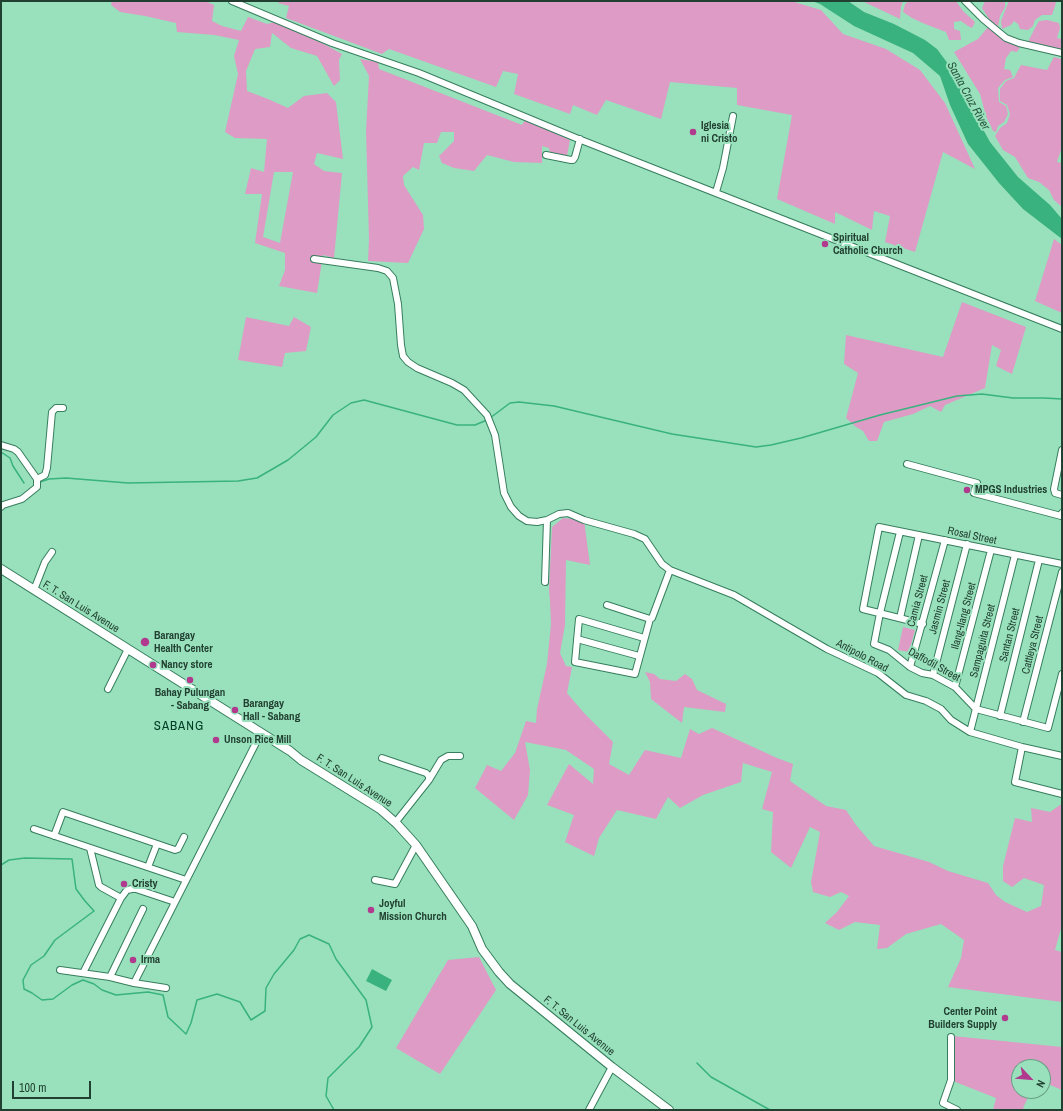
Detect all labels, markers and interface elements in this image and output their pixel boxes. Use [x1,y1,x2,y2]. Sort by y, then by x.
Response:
water label: Santa Cruz River [943,60,993,132]
place label: Iglesia ni Cristo [701,119,738,145]
marker: Iglesia ni Cristo [688,127,698,137]
place label: Spiritual Catholic Church [833,231,903,257]
marker: Spiritual Catholic Church [820,239,830,249]
place label: MPGS Industries [975,483,1047,497]
marker: MPGS Industries [962,485,972,495]
street label: Rosal Street [946,524,998,548]
street label: Camia Street [905,574,931,628]
street label: F. T. San Luis Avenue [40,578,122,636]
street label: Jasmin Street [926,578,954,636]
street label: Ilang-Ilang Street [949,581,979,651]
street label: Sampaguita Street [967,603,999,679]
street label: Santan Street [997,607,1023,663]
street label: Cattleya Street [1019,614,1047,676]
place label: Barangay Health Center [154,629,213,655]
marker: Barangay Health Center [139,636,151,648]
street label: Antipolo Road [834,637,890,675]
street label: Daffodil Street [906,645,962,685]
place label: Nancy store [161,658,213,672]
marker: Nancy store [148,660,158,670]
marker: Bahay Pulungan - Sabang [185,675,195,685]
place label: Bahay Pulungan - Sabang [155,686,225,712]
place label: Barangay Hall - Sabang [243,697,300,723]
marker: Barangay Hall - Sabang [230,705,240,715]
district label: SABANG [154,719,204,735]
place label: Unson Rice Mill [224,733,291,747]
marker: Unson Rice Mill [211,735,221,745]
street label: F. T. San Luis Avenue [314,752,394,810]
place label: Cristy [132,877,158,891]
marker: Cristy [119,879,129,889]
place label: Joyful Mission Church [379,897,447,923]
marker: Joyful Mission Church [366,905,376,915]
place label: Irma [141,953,160,967]
marker: Irma [128,955,138,965]
street label: F. T. San Luis Avenue [541,993,617,1059]
place label: Center Point Builders Supply [928,1005,997,1031]
marker: Center Point Builders Supply [1000,1013,1010,1023]
north arrow [1011,1059,1051,1099]
scale bar [14,1073,93,1099]
text: N [1033,1078,1049,1090]
text: 100 m [19,1080,46,1096]

